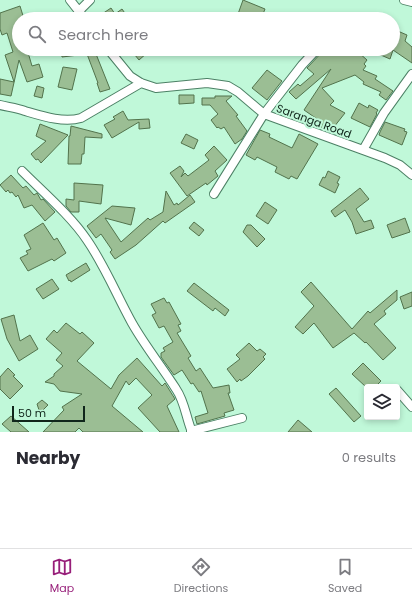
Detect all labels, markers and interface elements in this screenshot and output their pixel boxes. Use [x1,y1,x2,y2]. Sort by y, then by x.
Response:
search box [12,12,400,56]
icon: search [26,23,48,45]
text: Search here [58,24,148,45]
street label: Saranga Road [274,100,354,142]
map controls [364,384,400,420]
button: layers [364,384,400,420]
scale bar [12,404,85,423]
text: 50 m [18,405,46,421]
text: Nearby [16,446,80,470]
text: 0 results [342,448,396,467]
tab: Map [50,556,74,597]
tab: Directions [174,556,228,597]
tab: Saved [328,556,362,597]

